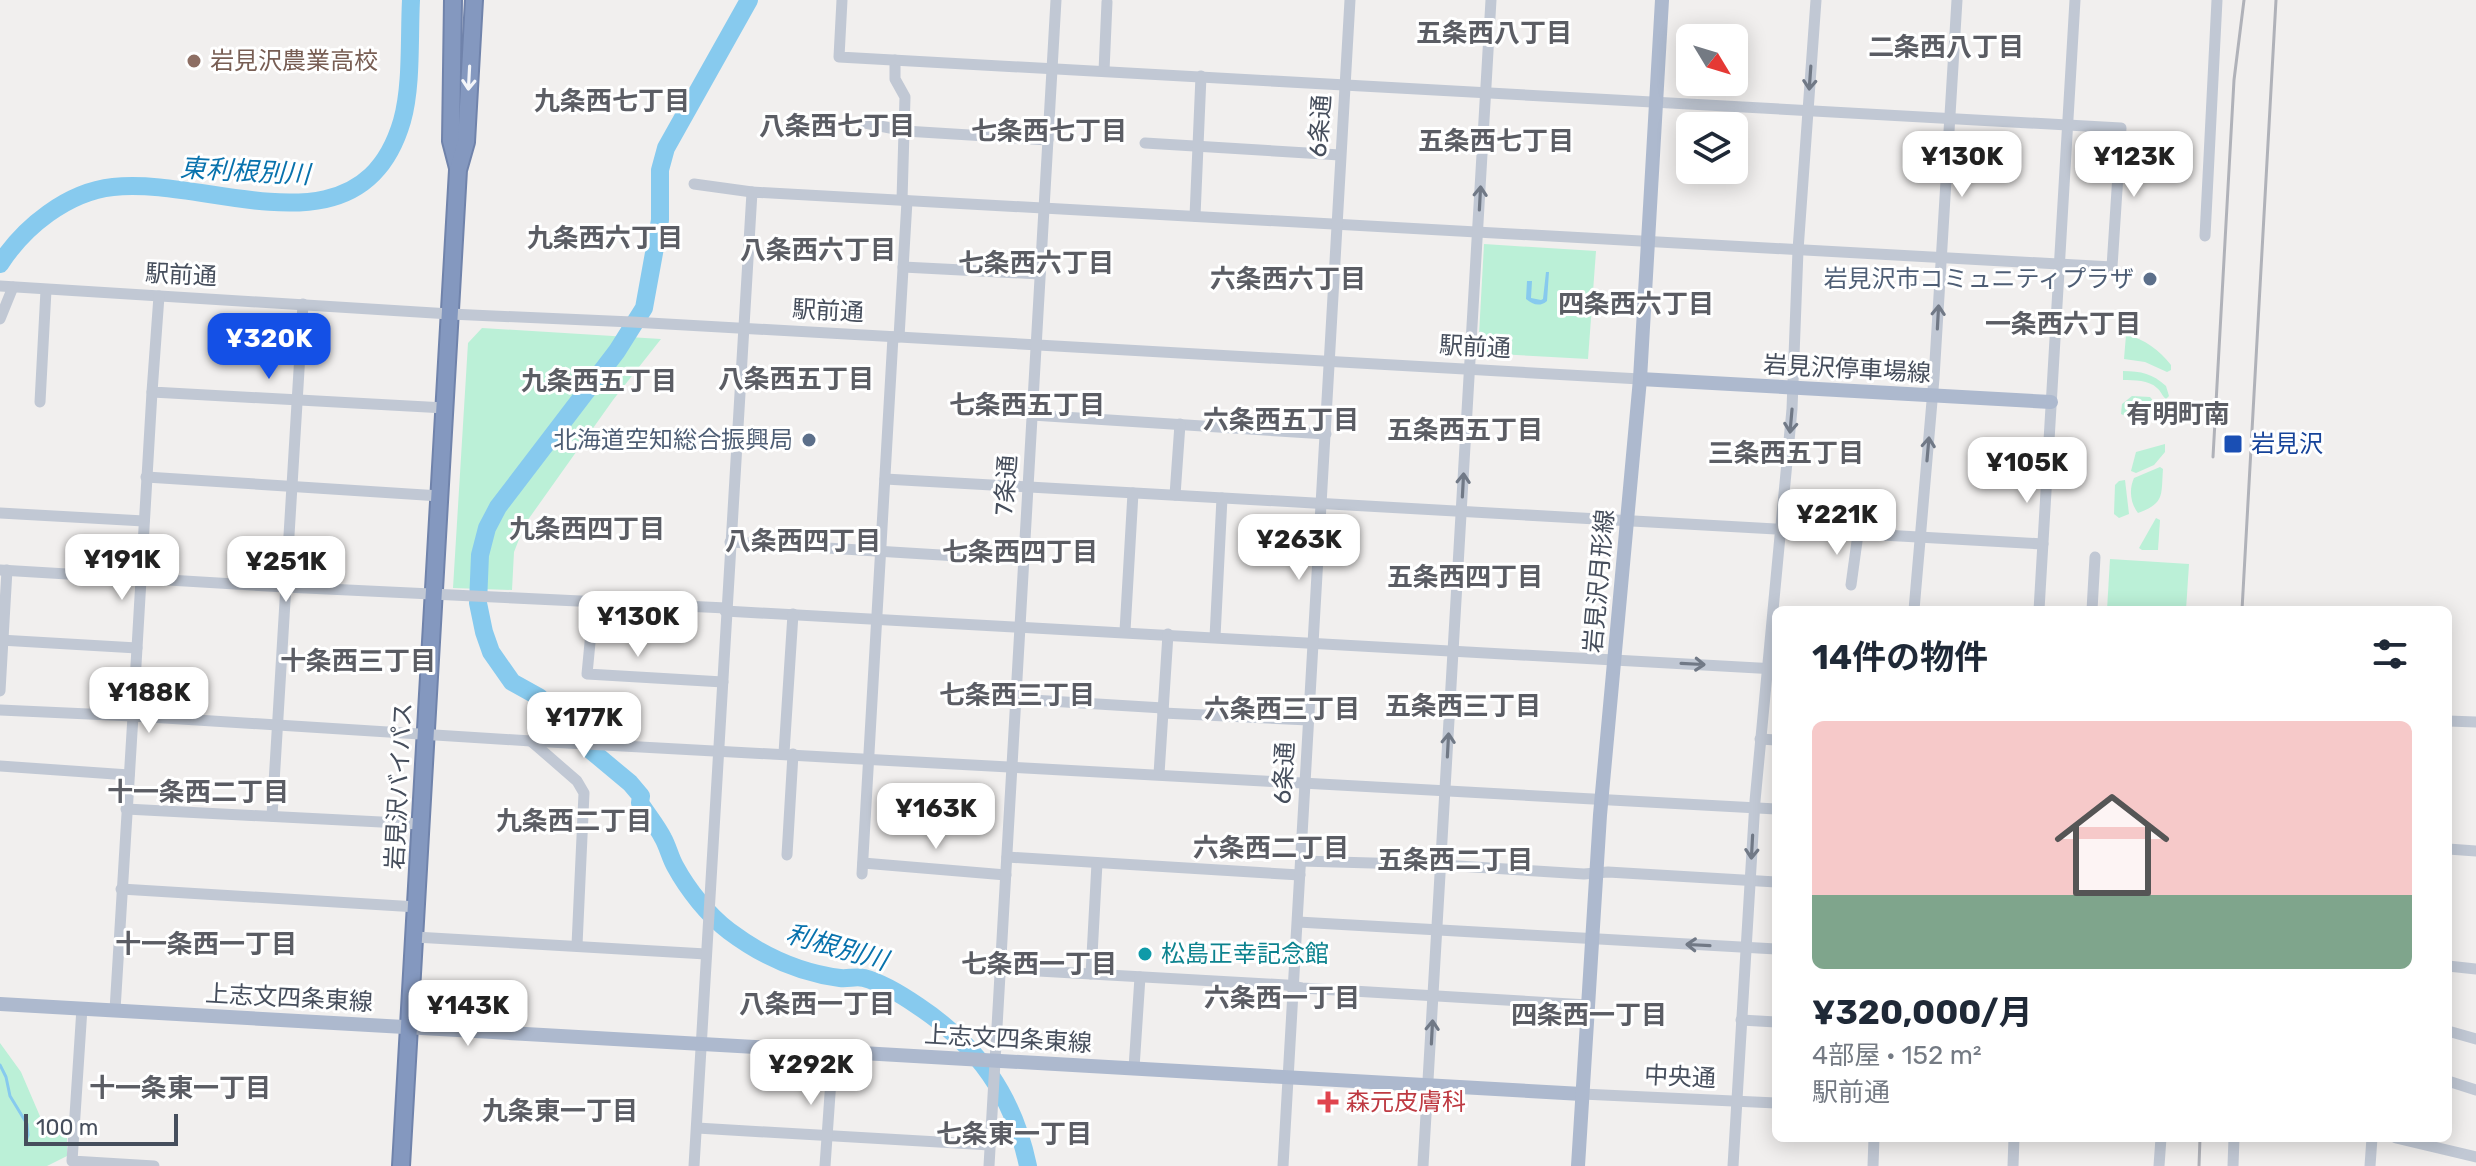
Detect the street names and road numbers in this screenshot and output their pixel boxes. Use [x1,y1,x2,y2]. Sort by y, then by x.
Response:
street label: 6条通 [1304,94,1336,158]
street label: 駅前通 [144,259,218,291]
street label: 駅前通 [791,295,865,327]
street label: 駅前通 [1438,331,1512,363]
street label: 岩見沢停車場線 [1762,351,1932,387]
street label: 7条通 [990,454,1022,516]
street label: 岩見沢月形線 [1579,508,1619,654]
street label: 岩見沢バイパス [381,702,417,870]
street label: 6条通 [1268,741,1300,805]
street label: 上志文四条東線 [204,980,374,1016]
street label: 上志文四条東線 [923,1021,1093,1057]
street label: 中央通 [1643,1061,1717,1093]

